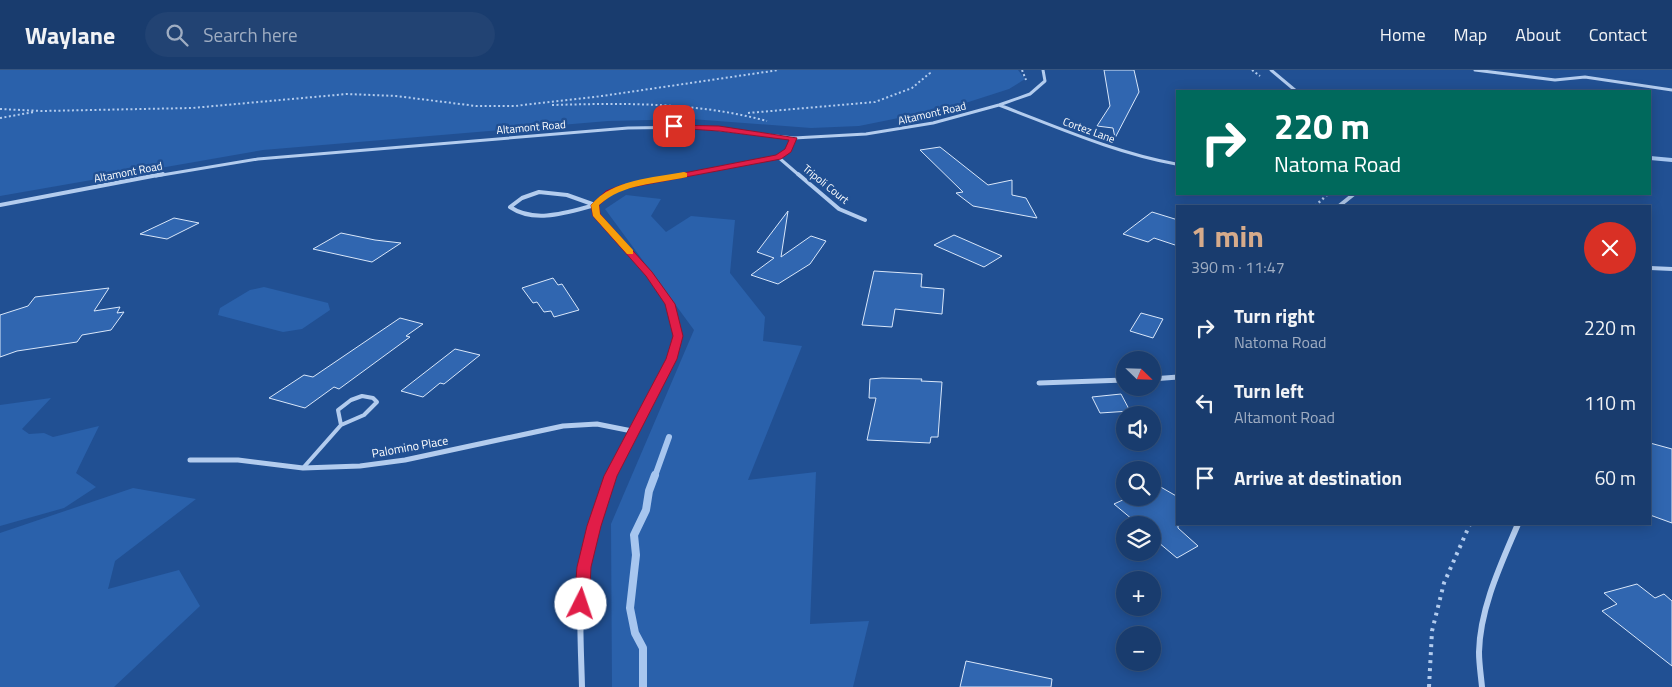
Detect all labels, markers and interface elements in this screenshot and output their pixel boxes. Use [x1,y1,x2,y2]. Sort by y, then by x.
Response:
search box [145,12,495,57]
text: Waylane [25,17,115,53]
text: Search here [203,20,298,49]
icon: search [163,21,191,49]
text: Home [1380,21,1426,48]
text: Map [1454,21,1487,48]
text: About [1515,21,1561,48]
text: Contact [1589,21,1647,48]
street label: Altamont Road [896,97,968,129]
text: 220 m [1274,99,1370,153]
pin [653,105,695,147]
icon: right [1191,110,1256,175]
icon: arrive [660,112,688,140]
street label: Cortez Lane [1061,113,1118,147]
street label: Altamont Road [496,116,566,138]
text: Natoma Road [1274,147,1401,181]
street label: Altamont Road [92,157,164,186]
street label: Tripoli Court [800,160,853,208]
text: 1 min [1191,213,1264,259]
button: close [1584,222,1636,274]
text: 390 m · 11:47 [1191,255,1285,279]
text: Turn right [1234,301,1315,330]
text: 220 m [1584,313,1636,342]
icon: right [1191,314,1219,342]
text: Natoma Road [1234,330,1326,354]
north arrow [1116,351,1161,396]
map controls [1116,351,1161,671]
text: Turn left [1234,376,1304,405]
text: 110 m [1584,388,1636,417]
icon: left [1191,389,1219,417]
text: Altamont Road [1234,405,1335,429]
button: sound [1116,406,1161,451]
street label: Palomino Place [370,430,450,463]
button: search [1116,461,1161,506]
text: Arrive at destination [1234,463,1402,492]
text: 60 m [1595,463,1636,492]
icon: arrive [1191,464,1219,492]
button: layers [1116,516,1161,561]
button: + [1116,571,1161,616]
position arrow [554,577,606,629]
button: − [1116,626,1161,671]

